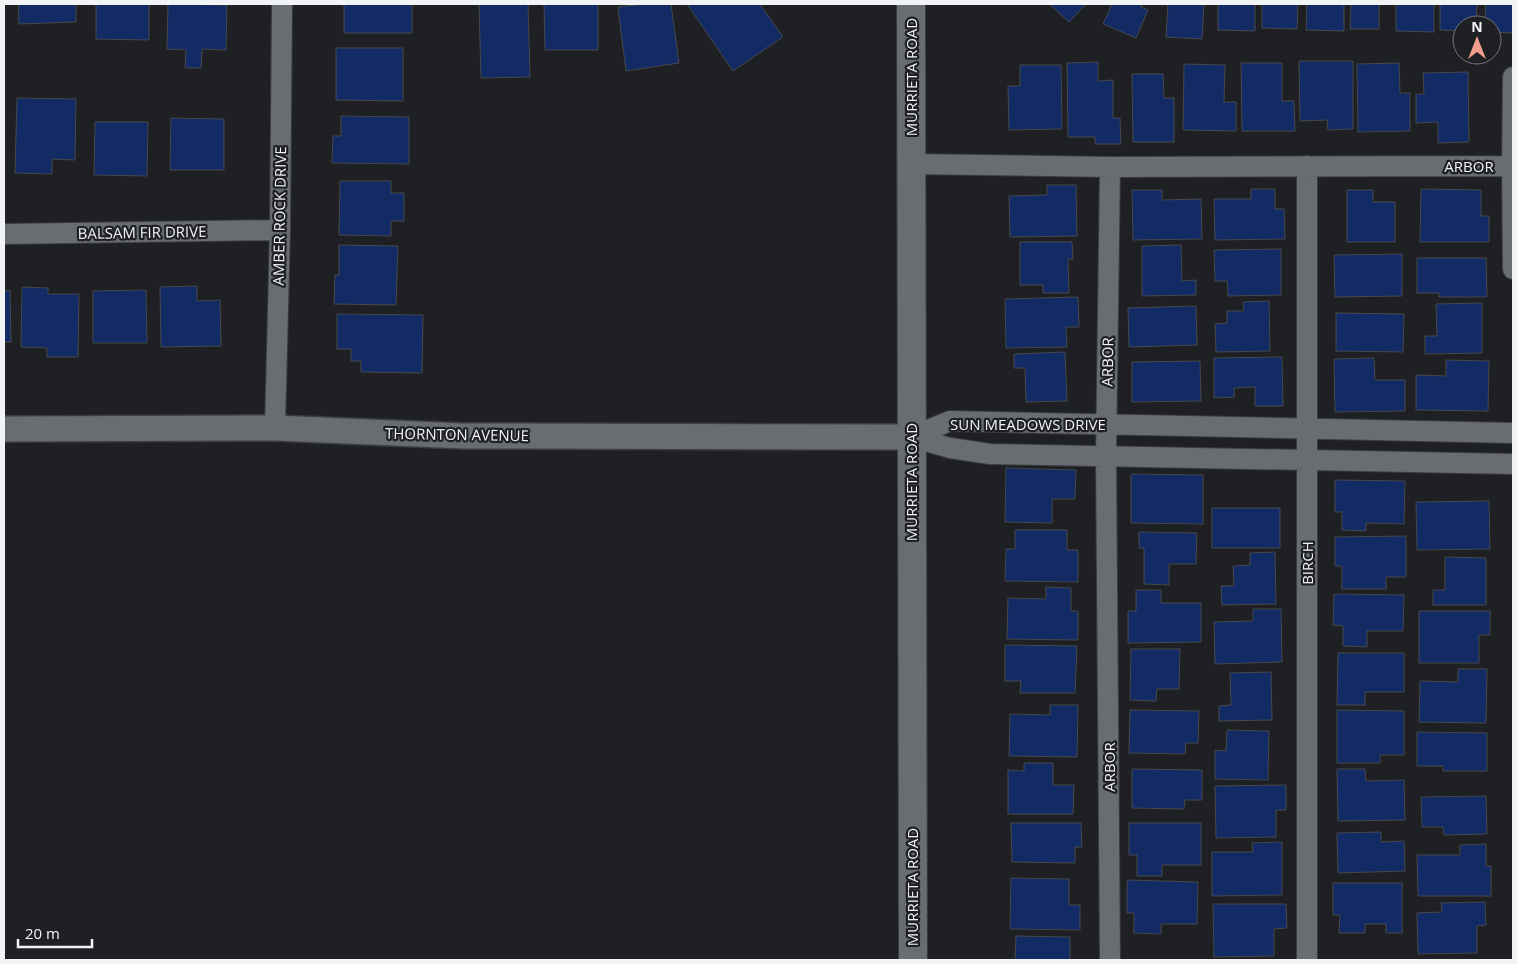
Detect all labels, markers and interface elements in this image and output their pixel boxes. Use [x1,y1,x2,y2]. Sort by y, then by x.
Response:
north arrow [1452,15,1502,65]
text: N [1471,17,1483,36]
street label: MURRIETA ROAD [901,18,921,136]
street label: AMBER ROCK DRIVE [268,146,290,286]
street label: ARBOR [1444,156,1494,176]
street label: BALSAM FIR DRIVE [77,221,207,243]
street label: ARBOR [1097,336,1117,387]
street label: SUN MEADOWS DRIVE [950,414,1106,434]
street label: THORNTON AVENUE [385,423,529,445]
street label: MURRIETA ROAD [901,423,921,541]
street label: BIRCH [1297,541,1317,585]
street label: ARBOR [1099,742,1119,792]
street label: MURRIETA ROAD [902,828,922,946]
scale bar [18,916,91,948]
text: 20 m [25,923,60,943]

